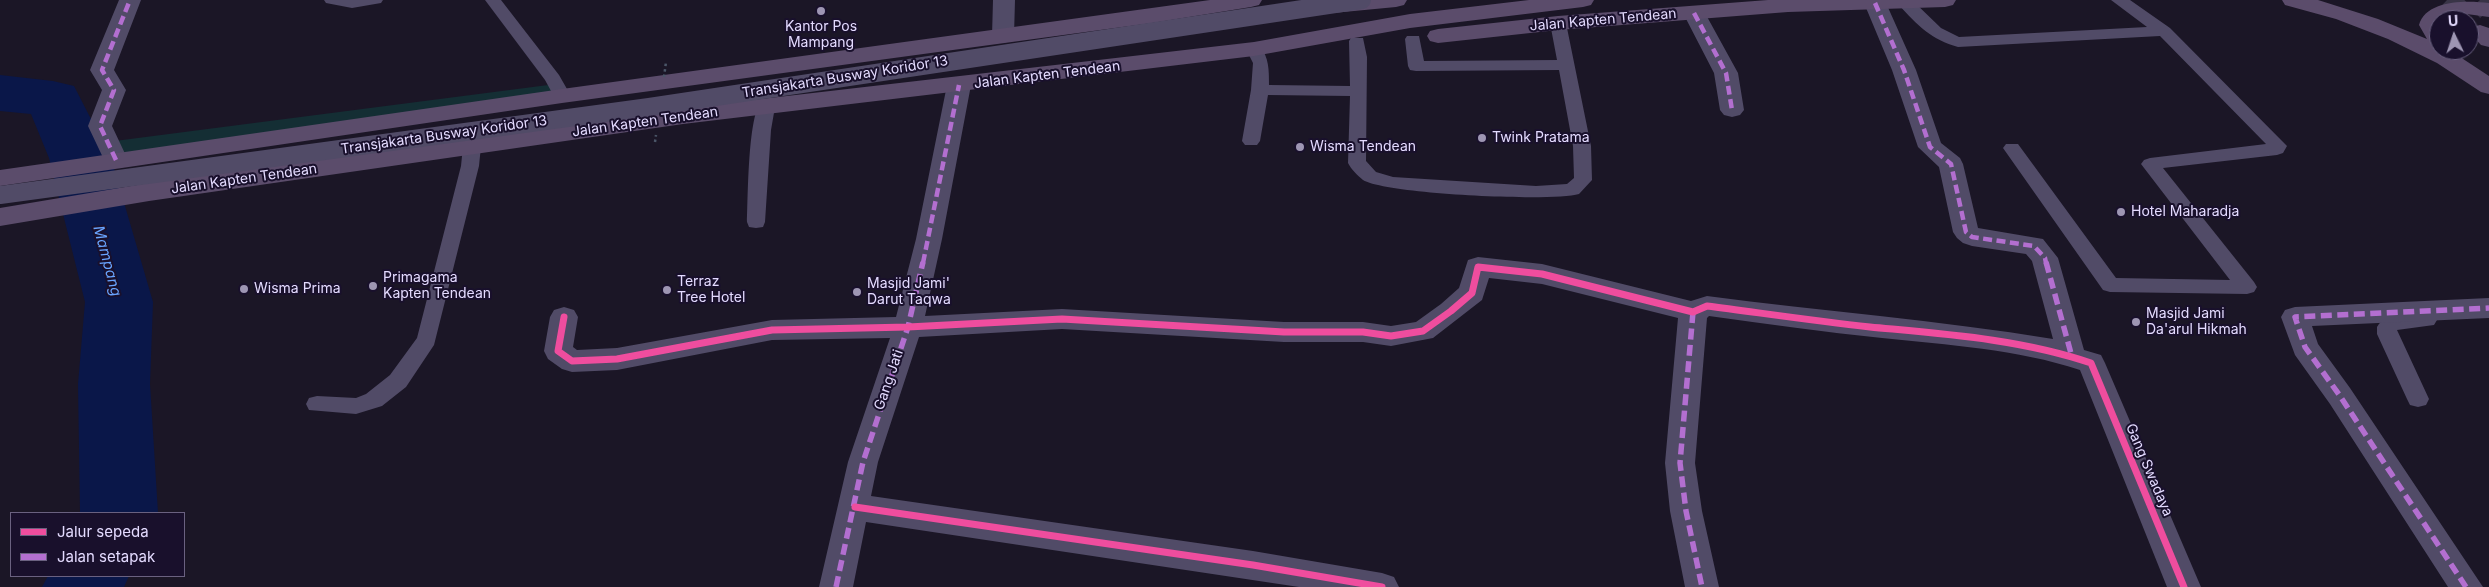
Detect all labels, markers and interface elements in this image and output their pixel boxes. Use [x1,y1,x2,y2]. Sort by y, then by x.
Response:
marker: Kantor Pos Mampang [815,5,827,17]
street label: Jalan Kapten Tendean [1529,5,1677,35]
north arrow [2429,10,2479,60]
text: U [2447,12,2459,29]
place label: Kantor Pos Mampang [785,19,857,52]
street label: Transjakarta Busway Koridor 13 [741,52,949,102]
street label: Jalan Kapten Tendean [973,58,1121,92]
street label: Jalan Kapten Tendean [571,103,719,141]
street label: Transjakarta Busway Koridor 13 [340,112,548,158]
place label: Twink Pratama [1492,130,1590,146]
marker: Twink Pratama [1476,132,1488,144]
place label: Wisma Tendean [1310,139,1416,155]
marker: Wisma Tendean [1294,141,1306,153]
street label: Jalan Kapten Tendean [170,160,318,198]
place label: Hotel Maharadja [2131,204,2239,220]
marker: Hotel Maharadja [2115,206,2127,218]
water label: Mampang [89,224,125,298]
place label: Primagama Kapten Tendean [383,270,491,302]
place label: Terraz Tree Hotel [677,274,745,306]
place label: Masjid Jami' Darut Taqwa [867,276,951,308]
marker: Primagama Kapten Tendean [367,280,379,292]
place label: Wisma Prima [254,281,341,297]
marker: Wisma Prima [238,283,250,295]
marker: Terraz Tree Hotel [661,284,673,296]
marker: Masjid Jami' Darut Taqwa [851,286,863,298]
place label: Masjid Jami Da'arul Hikmah [2146,306,2247,338]
marker: Masjid Jami Da'arul Hikmah [2130,316,2142,328]
street label: Gang Jati [871,348,907,412]
street label: Gang Swadaya [2122,421,2176,519]
legend [10,512,185,577]
text: Jalur sepeda [57,522,149,541]
text: Jalan setapak [57,547,155,566]

